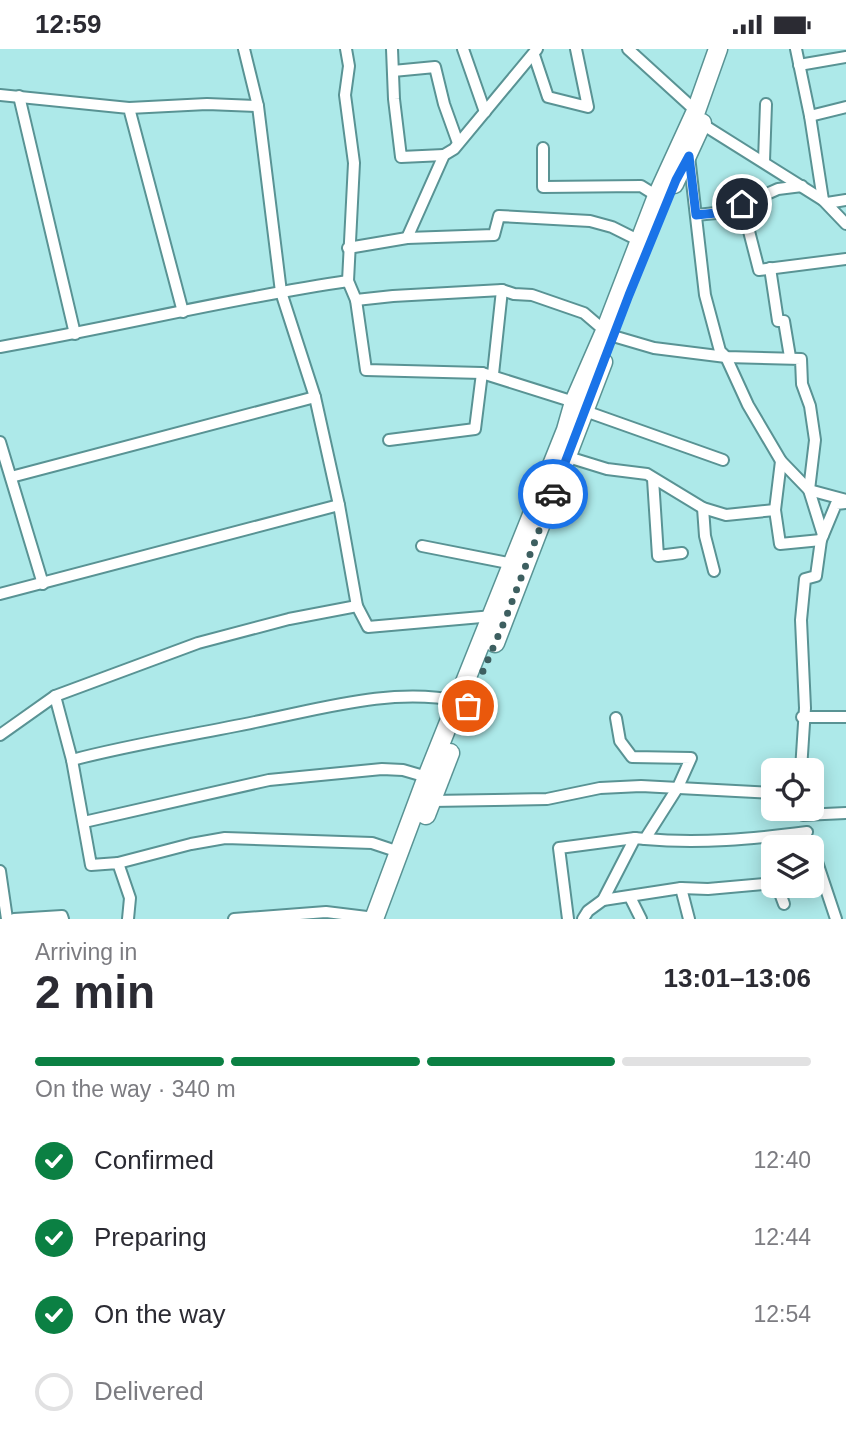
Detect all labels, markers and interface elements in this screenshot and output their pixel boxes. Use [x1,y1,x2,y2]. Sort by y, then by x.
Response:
text: 12:59 [35,9,102,39]
pin [712,174,772,234]
icon: home [723,185,761,223]
courier [518,459,588,529]
icon: car [534,475,572,513]
pin [438,676,498,736]
icon: bag [449,687,487,725]
map controls [761,758,824,898]
button: locate [761,758,824,821]
button: layers [761,835,824,898]
text: Arriving in [35,939,137,965]
text: 13:01–13:06 [664,963,811,993]
text: 2 min [35,966,155,1018]
text: On the way · 340 m [35,1076,236,1102]
icon: check [35,1142,73,1180]
text: Confirmed [94,1145,214,1175]
text: 12:40 [753,1147,811,1173]
icon: check [35,1219,73,1257]
text: Preparing [94,1222,207,1252]
text: 12:44 [753,1224,811,1250]
icon: check [35,1296,73,1334]
text: On the way [94,1299,226,1329]
text: 12:54 [753,1301,811,1327]
text: Delivered [94,1376,204,1406]

